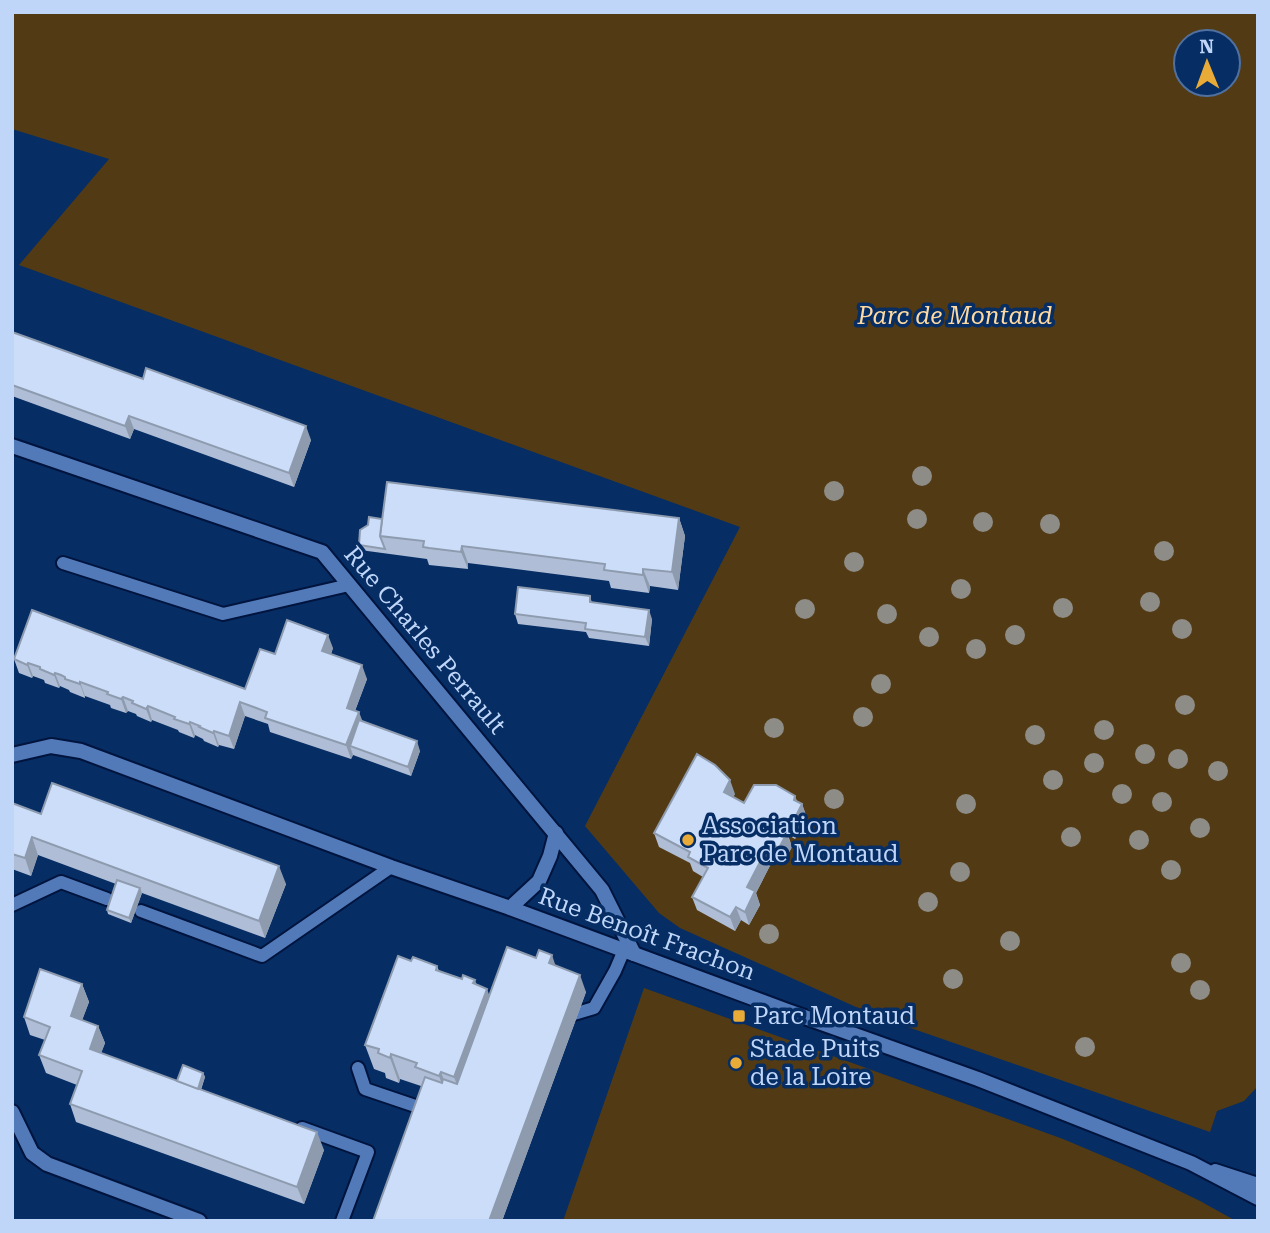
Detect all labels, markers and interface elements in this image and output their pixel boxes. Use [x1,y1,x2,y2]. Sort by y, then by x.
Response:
north arrow [1172,28,1242,98]
text: N [1199,35,1215,58]
park label: Parc de Montaud [856,302,1053,330]
street label: Rue Charles Perrault [338,541,512,739]
place label: Association Parc de Montaud [702,812,898,868]
marker: Association Parc de Montaud [680,832,696,848]
street label: Rue Benoît Frachon [535,882,759,986]
place label: Parc Montaud [753,1002,915,1030]
marker: Parc Montaud [731,1008,747,1024]
place label: Stade Puits de la Loire [750,1035,880,1091]
marker: Stade Puits de la Loire [728,1055,744,1071]

